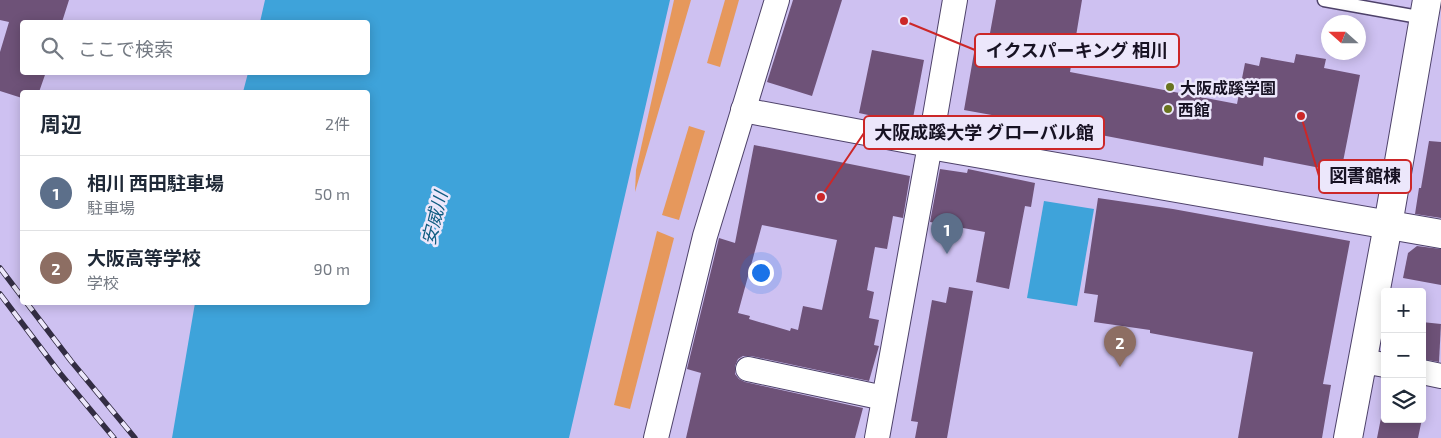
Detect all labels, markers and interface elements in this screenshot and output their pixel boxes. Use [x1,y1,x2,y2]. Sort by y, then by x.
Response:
north arrow [1321,15,1366,60]
search box [20,20,370,75]
icon: search [38,34,66,62]
callout: イクスパーキング 相川 [975,34,1179,67]
text: ここで検索 [78,37,173,60]
text: イクスパーキング 相川 [986,39,1168,61]
place label: 大阪成蹊学園 [1180,78,1276,97]
marker: 大阪成蹊学園 [1164,81,1176,93]
place label: 西館 [1178,100,1210,119]
marker: 西館 [1162,103,1174,115]
text: 周辺 [40,111,82,136]
text: 2件 [325,114,350,133]
callout: 大阪成蹊大学 グローバル館 [864,116,1104,149]
text: 大阪成蹊大学 グローバル館 [874,121,1094,143]
callout: 図書館棟 [1319,160,1411,193]
text: 図書館棟 [1329,164,1401,186]
text: 相川 西田駐車場 [87,171,224,194]
text: 1 [53,184,59,203]
text: 50 m [314,184,350,203]
water label: 安威川 [417,187,452,247]
text: 駐車場 [87,198,135,217]
pin: 1 [931,213,963,254]
text: 大阪高等学校 [87,246,201,269]
text: 2 [51,259,61,278]
text: 90 m [314,259,350,278]
your location [748,260,774,286]
text: 学校 [87,273,119,292]
map controls [1381,288,1426,423]
button: + [1381,288,1426,333]
pin: 2 [1104,326,1136,367]
button: − [1381,333,1426,378]
button: layers [1381,378,1426,423]

